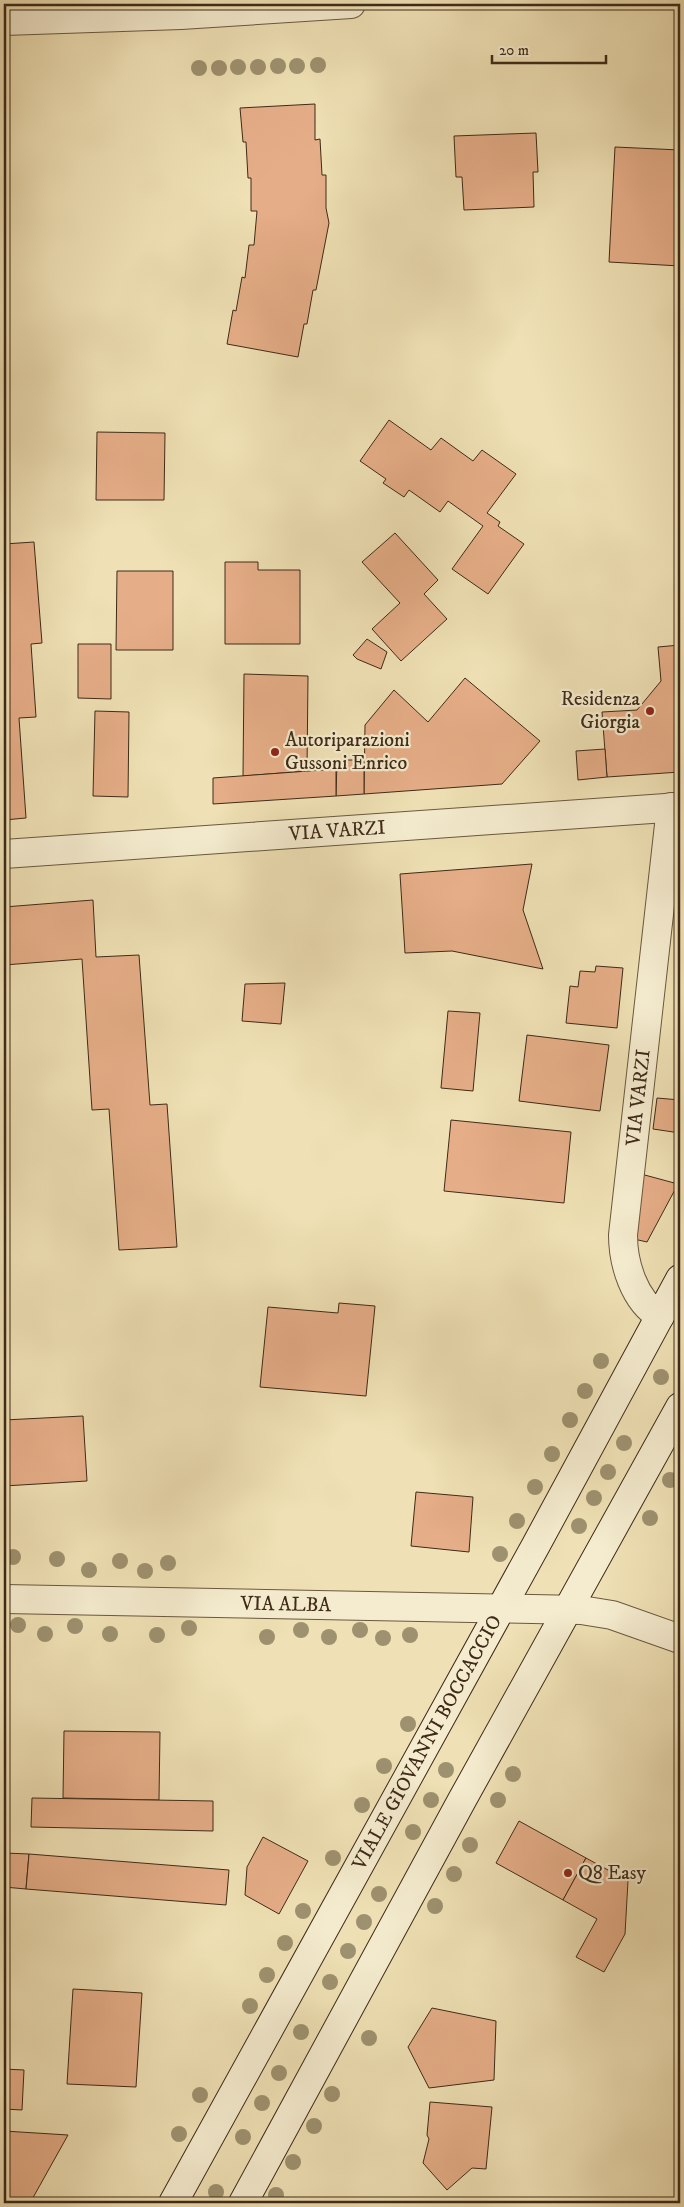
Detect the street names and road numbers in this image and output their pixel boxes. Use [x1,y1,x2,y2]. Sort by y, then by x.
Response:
street label: VIA VARZI [287,815,386,847]
street label: VIA VARZI [620,1048,656,1148]
street label: VIA ALBA [239,1591,332,1618]
street label: VIALE GIOVANNI BOCCACCIO [346,1611,507,1875]

